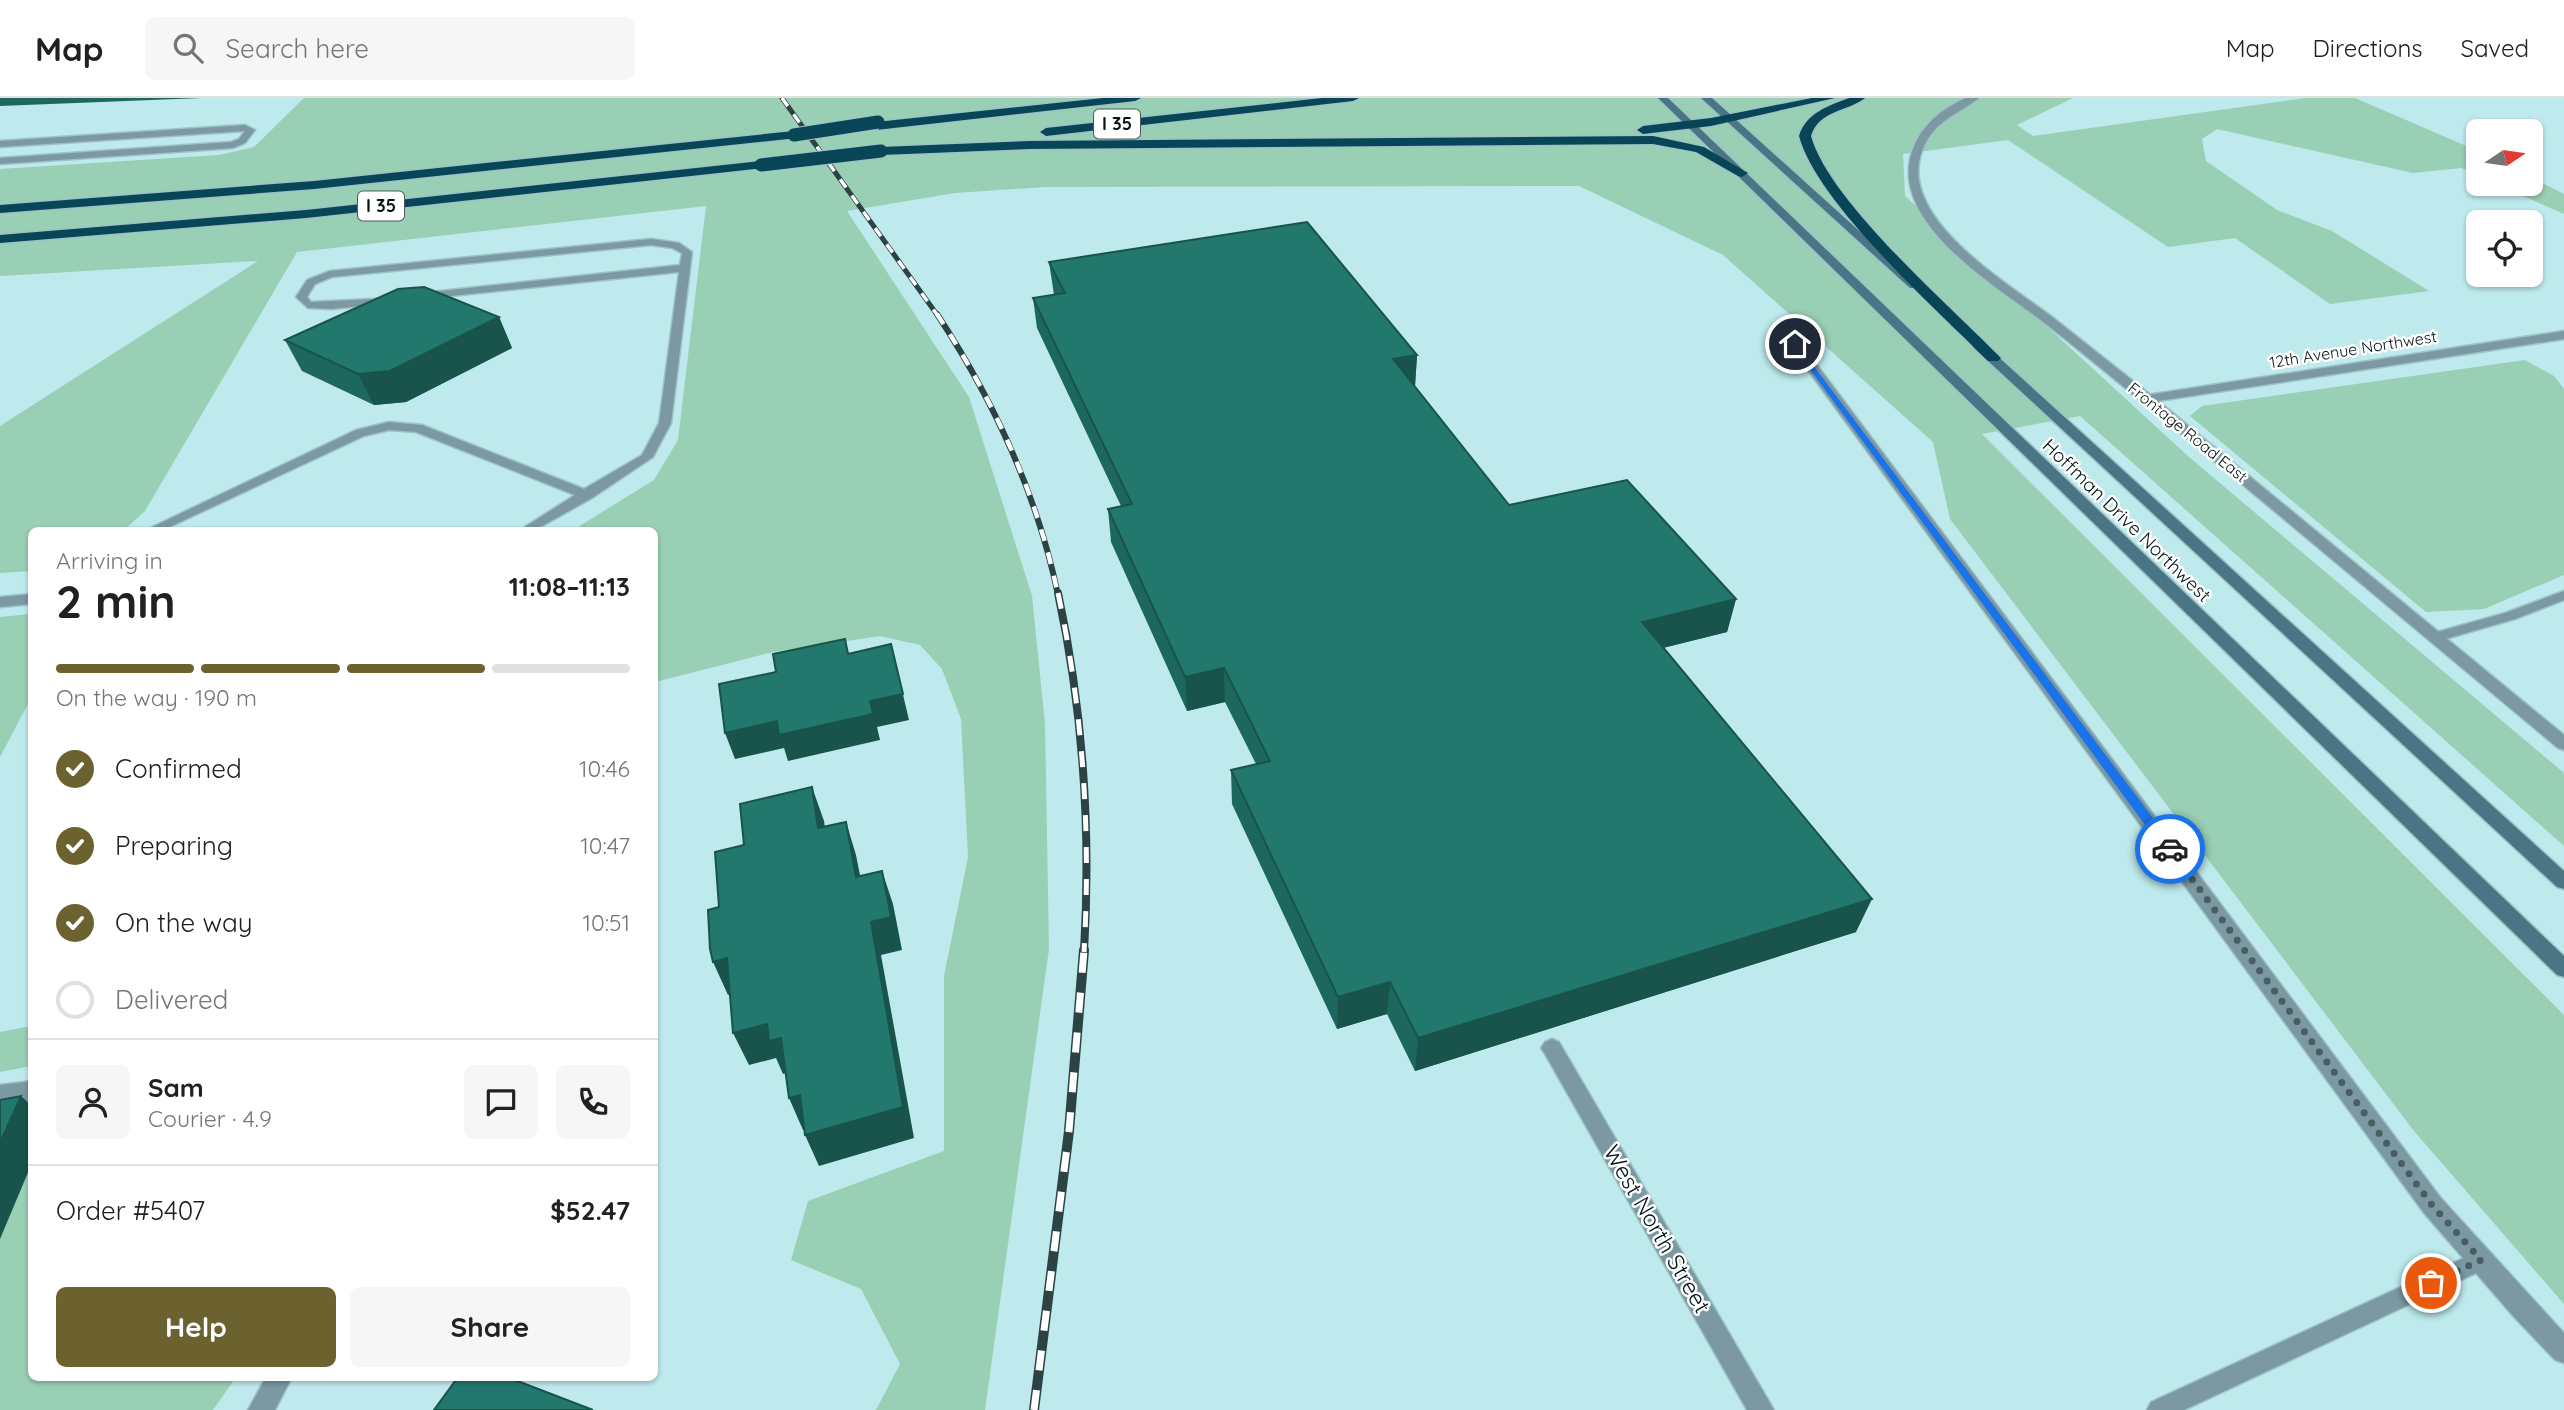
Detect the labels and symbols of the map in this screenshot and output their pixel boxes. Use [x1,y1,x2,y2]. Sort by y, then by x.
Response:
road number: I 35 [1094,110,1140,139]
north arrow [2466,119,2543,196]
road number: I 35 [358,192,404,220]
pin [1765,314,1825,374]
street label: 12th Avenue Northwest [2268,326,2438,372]
street label: Frontage Road East [2124,378,2252,486]
street label: Hoffman Drive Northwest [2038,433,2216,607]
courier [2135,814,2205,884]
street label: West North Street [1598,1140,1717,1318]
pin [2401,1253,2461,1313]

